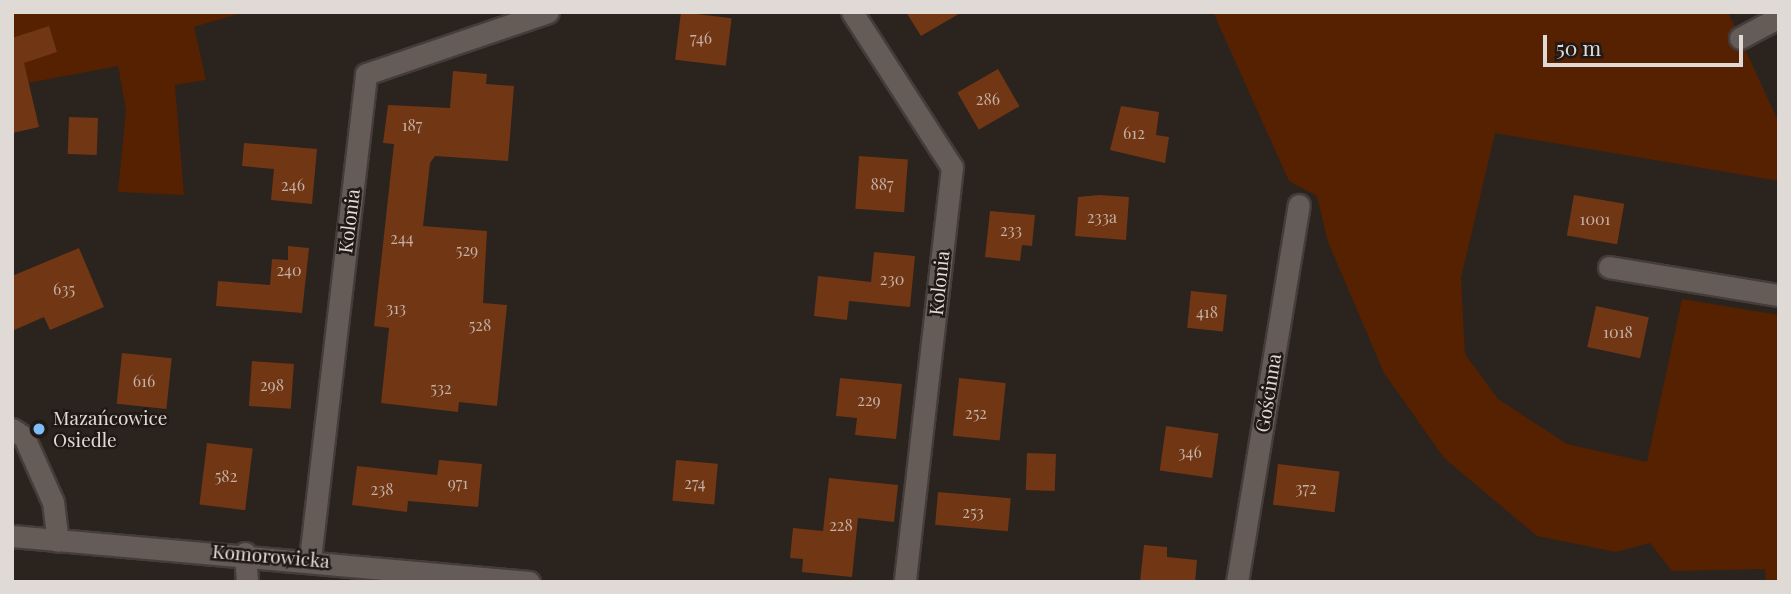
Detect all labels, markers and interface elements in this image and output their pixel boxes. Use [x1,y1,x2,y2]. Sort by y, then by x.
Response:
scale bar [1546,21,1746,65]
house number: 746 [690,28,712,48]
text: 50 m [1556,33,1601,61]
house number: 286 [976,89,1000,109]
house number: 187 [402,115,422,135]
house number: 612 [1123,123,1145,143]
house number: 887 [870,174,894,194]
house number: 246 [281,175,305,195]
street label: Kolonia [334,188,364,254]
house number: 233a [1087,207,1117,227]
house number: 1001 [1579,209,1611,229]
house number: 233 [1000,220,1022,240]
house number: 244 [390,228,414,248]
house number: 529 [456,240,478,260]
street label: Kolonia [924,250,954,316]
house number: 240 [276,260,302,280]
house number: 230 [880,269,904,289]
house number: 635 [53,279,75,299]
house number: 313 [386,298,406,318]
house number: 418 [1196,302,1218,322]
house number: 528 [469,315,491,335]
house number: 1018 [1603,322,1633,342]
street label: Gościnna [1251,352,1285,434]
house number: 616 [133,371,155,391]
house number: 298 [260,375,284,395]
house number: 532 [430,378,452,398]
house number: 229 [857,390,881,410]
house number: 252 [965,403,987,423]
place label: Mazańcowice Osiedle [53,407,167,451]
marker: Mazańcowice Osiedle [31,421,47,437]
house number: 346 [1178,442,1202,462]
house number: 582 [215,466,237,486]
house number: 971 [448,473,468,493]
house number: 274 [684,473,706,493]
house number: 372 [1295,478,1317,498]
house number: 238 [370,479,394,499]
house number: 253 [962,502,984,522]
house number: 228 [829,515,853,535]
street label: Komorowicka [211,540,331,572]

